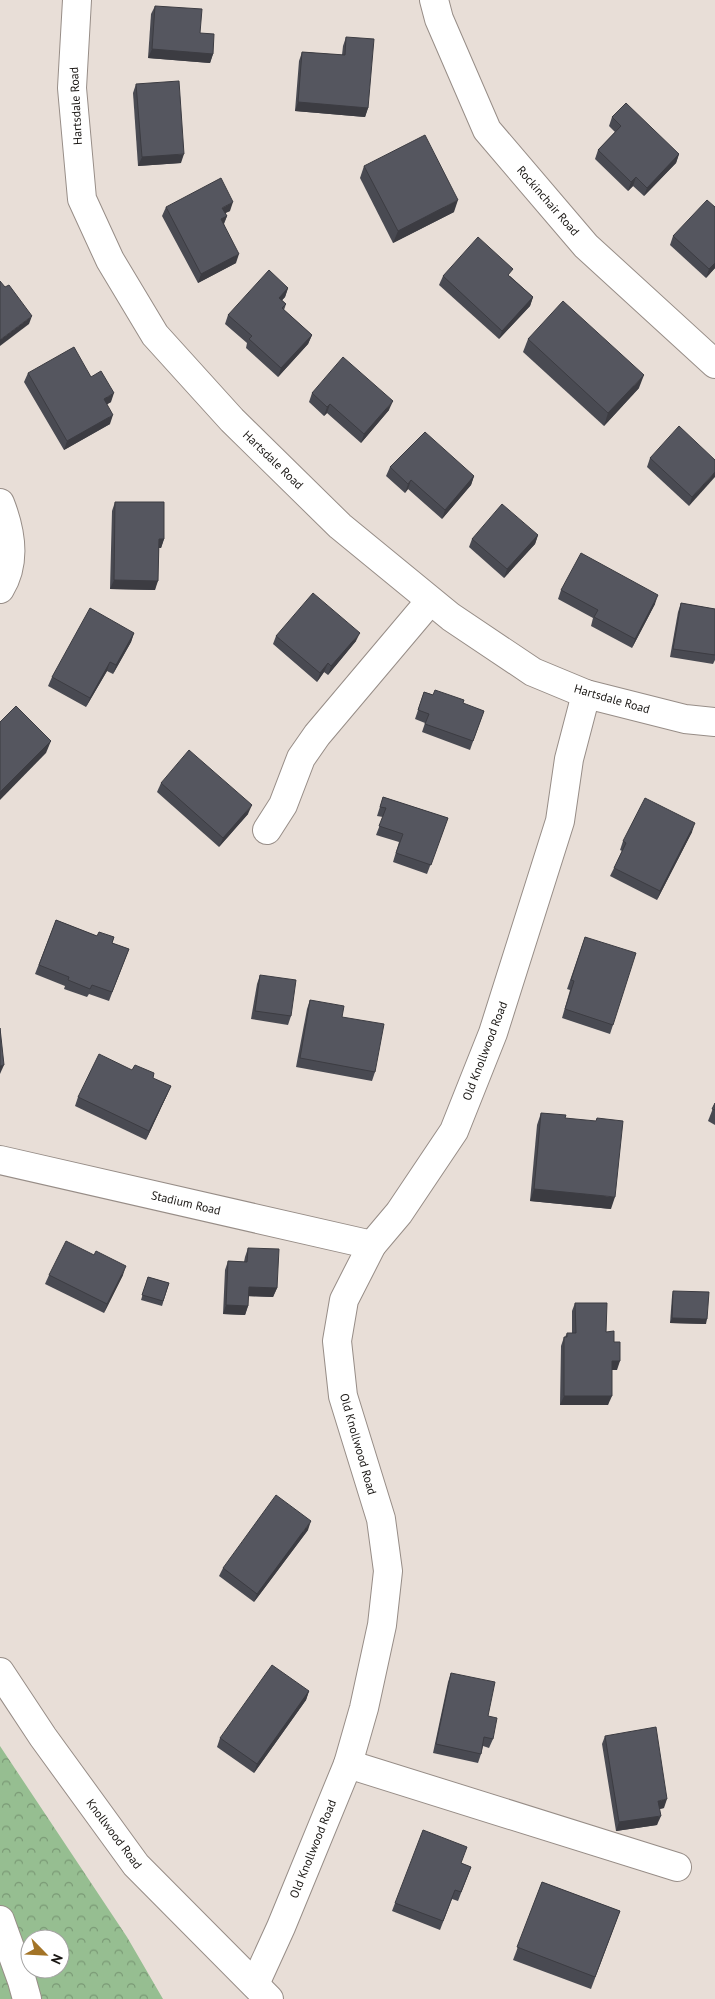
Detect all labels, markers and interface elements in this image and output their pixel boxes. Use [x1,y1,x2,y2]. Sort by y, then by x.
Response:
street label: Hartsdale Road [66,67,85,145]
street label: Rockinchair Road [514,163,583,239]
street label: Hartsdale Road [240,427,307,492]
street label: Hartsdale Road [572,681,652,717]
street label: Old Knollwood Road [459,999,510,1103]
street label: Stadium Road [150,1187,222,1218]
street label: Old Knollwood Road [337,1391,380,1496]
street label: Knollwood Road [83,1796,146,1872]
street label: Old Knollwood Road [286,1797,339,1900]
north arrow [20,1929,70,1979]
text: N [47,1951,67,1967]

